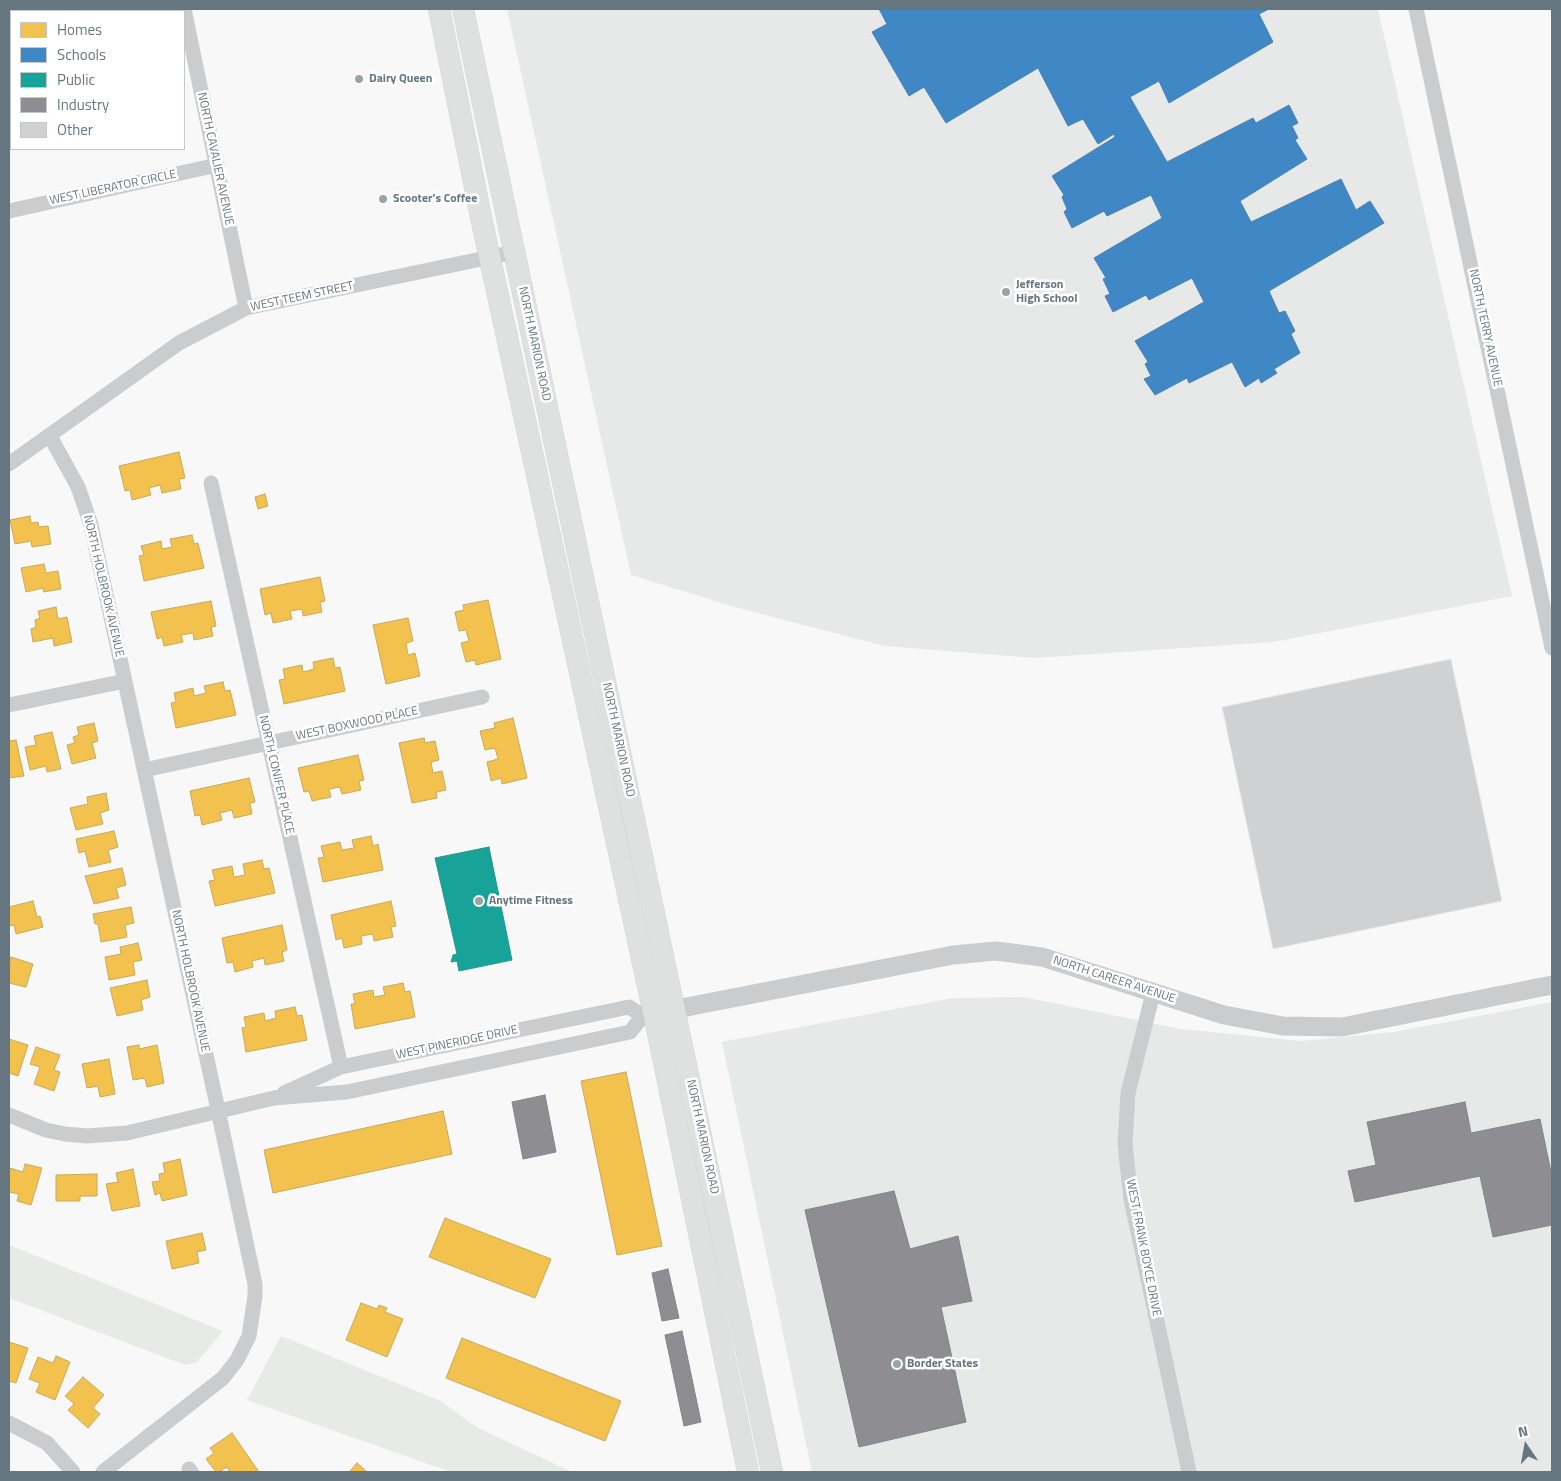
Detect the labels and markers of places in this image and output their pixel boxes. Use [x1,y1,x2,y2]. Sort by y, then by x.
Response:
place label: Dairy Queen [369,72,432,86]
marker: Dairy Queen [353,73,365,85]
place label: Scooter's Coffee [393,192,477,206]
marker: Scooter's Coffee [377,193,389,205]
place label: Jefferson High School [1016,278,1077,306]
marker: Jefferson High School [1000,286,1012,298]
place label: Anytime Fitness [489,894,573,908]
marker: Anytime Fitness [473,895,485,907]
place label: Border States [907,1357,978,1371]
marker: Border States [891,1358,903,1370]

